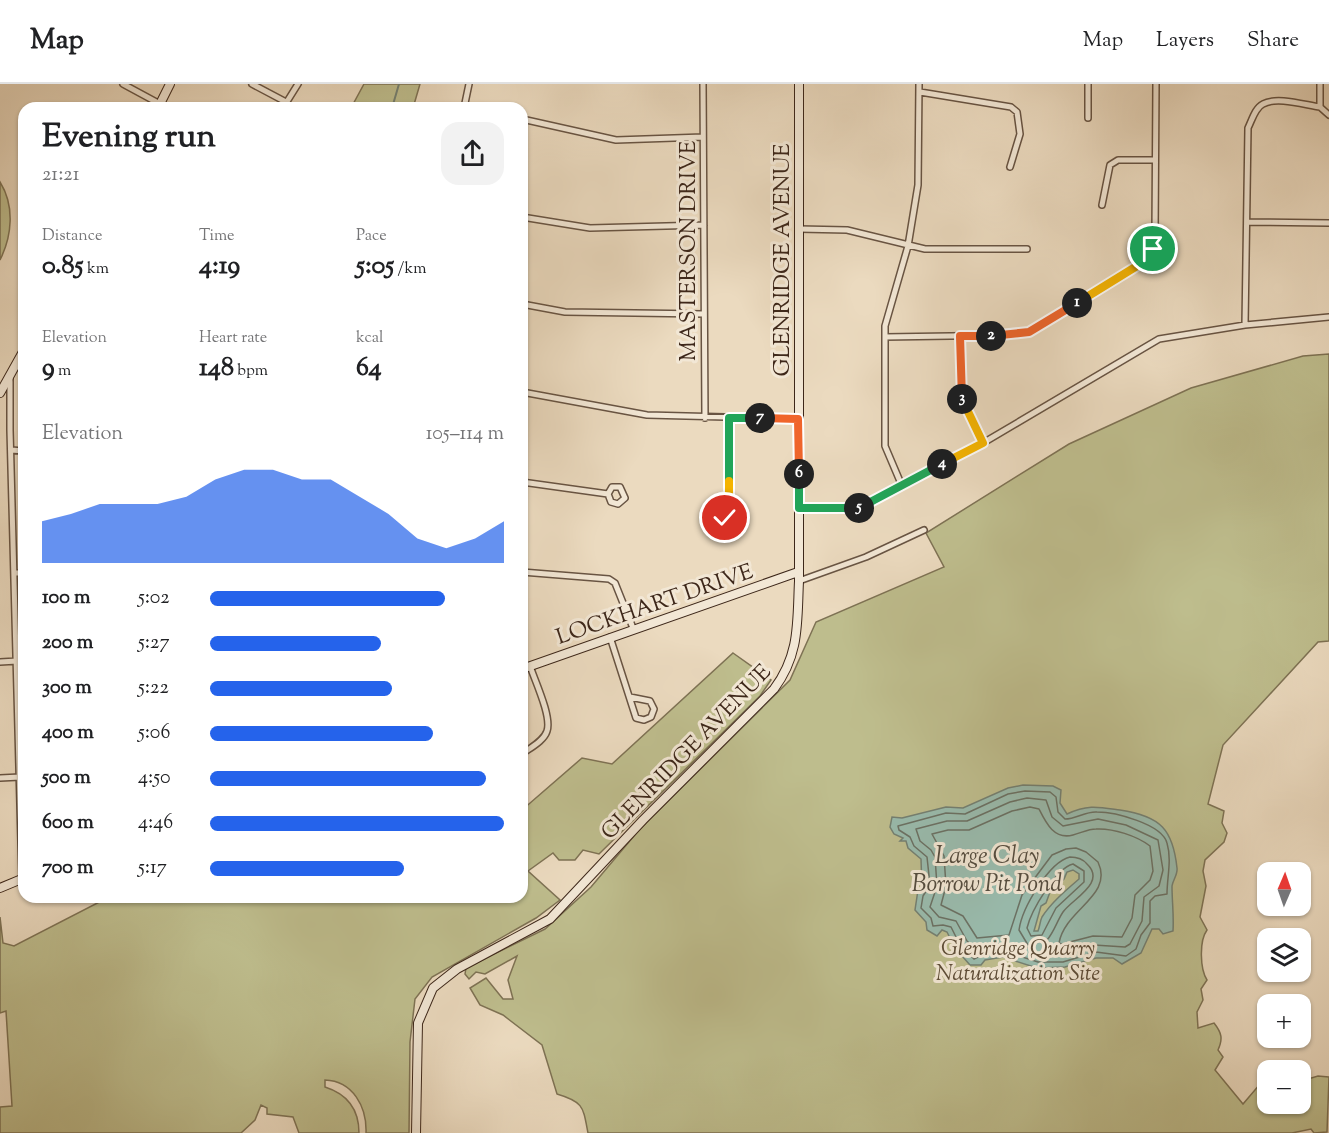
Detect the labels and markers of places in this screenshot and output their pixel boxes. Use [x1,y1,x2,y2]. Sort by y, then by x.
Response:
pin [1127,223,1178,274]
pin: 1 [1062,288,1092,318]
pin: 2 [976,321,1006,351]
pin: 3 [947,384,977,414]
pin: 7 [745,403,775,433]
pin: 4 [927,449,957,479]
pin: 6 [784,459,814,489]
pin [699,492,750,543]
pin: 5 [844,493,874,523]

